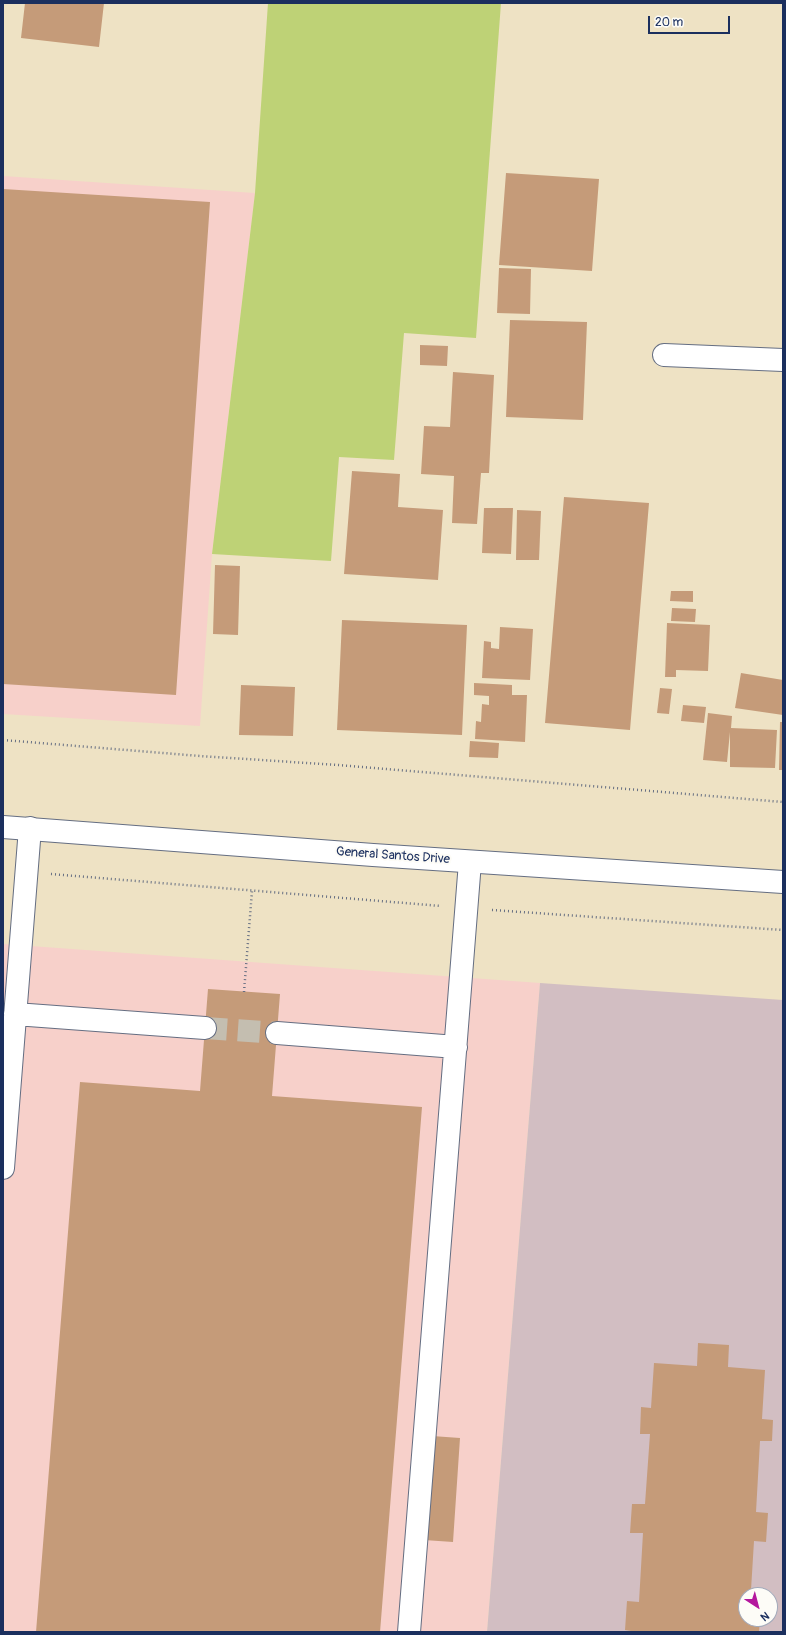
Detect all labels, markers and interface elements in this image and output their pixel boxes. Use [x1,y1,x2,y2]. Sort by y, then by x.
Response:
scale bar [650,8,732,34]
text: 20 m [655,15,683,30]
street label: General Santos Drive [335,844,451,868]
north arrow [738,1587,778,1627]
text: N [758,1609,772,1624]

